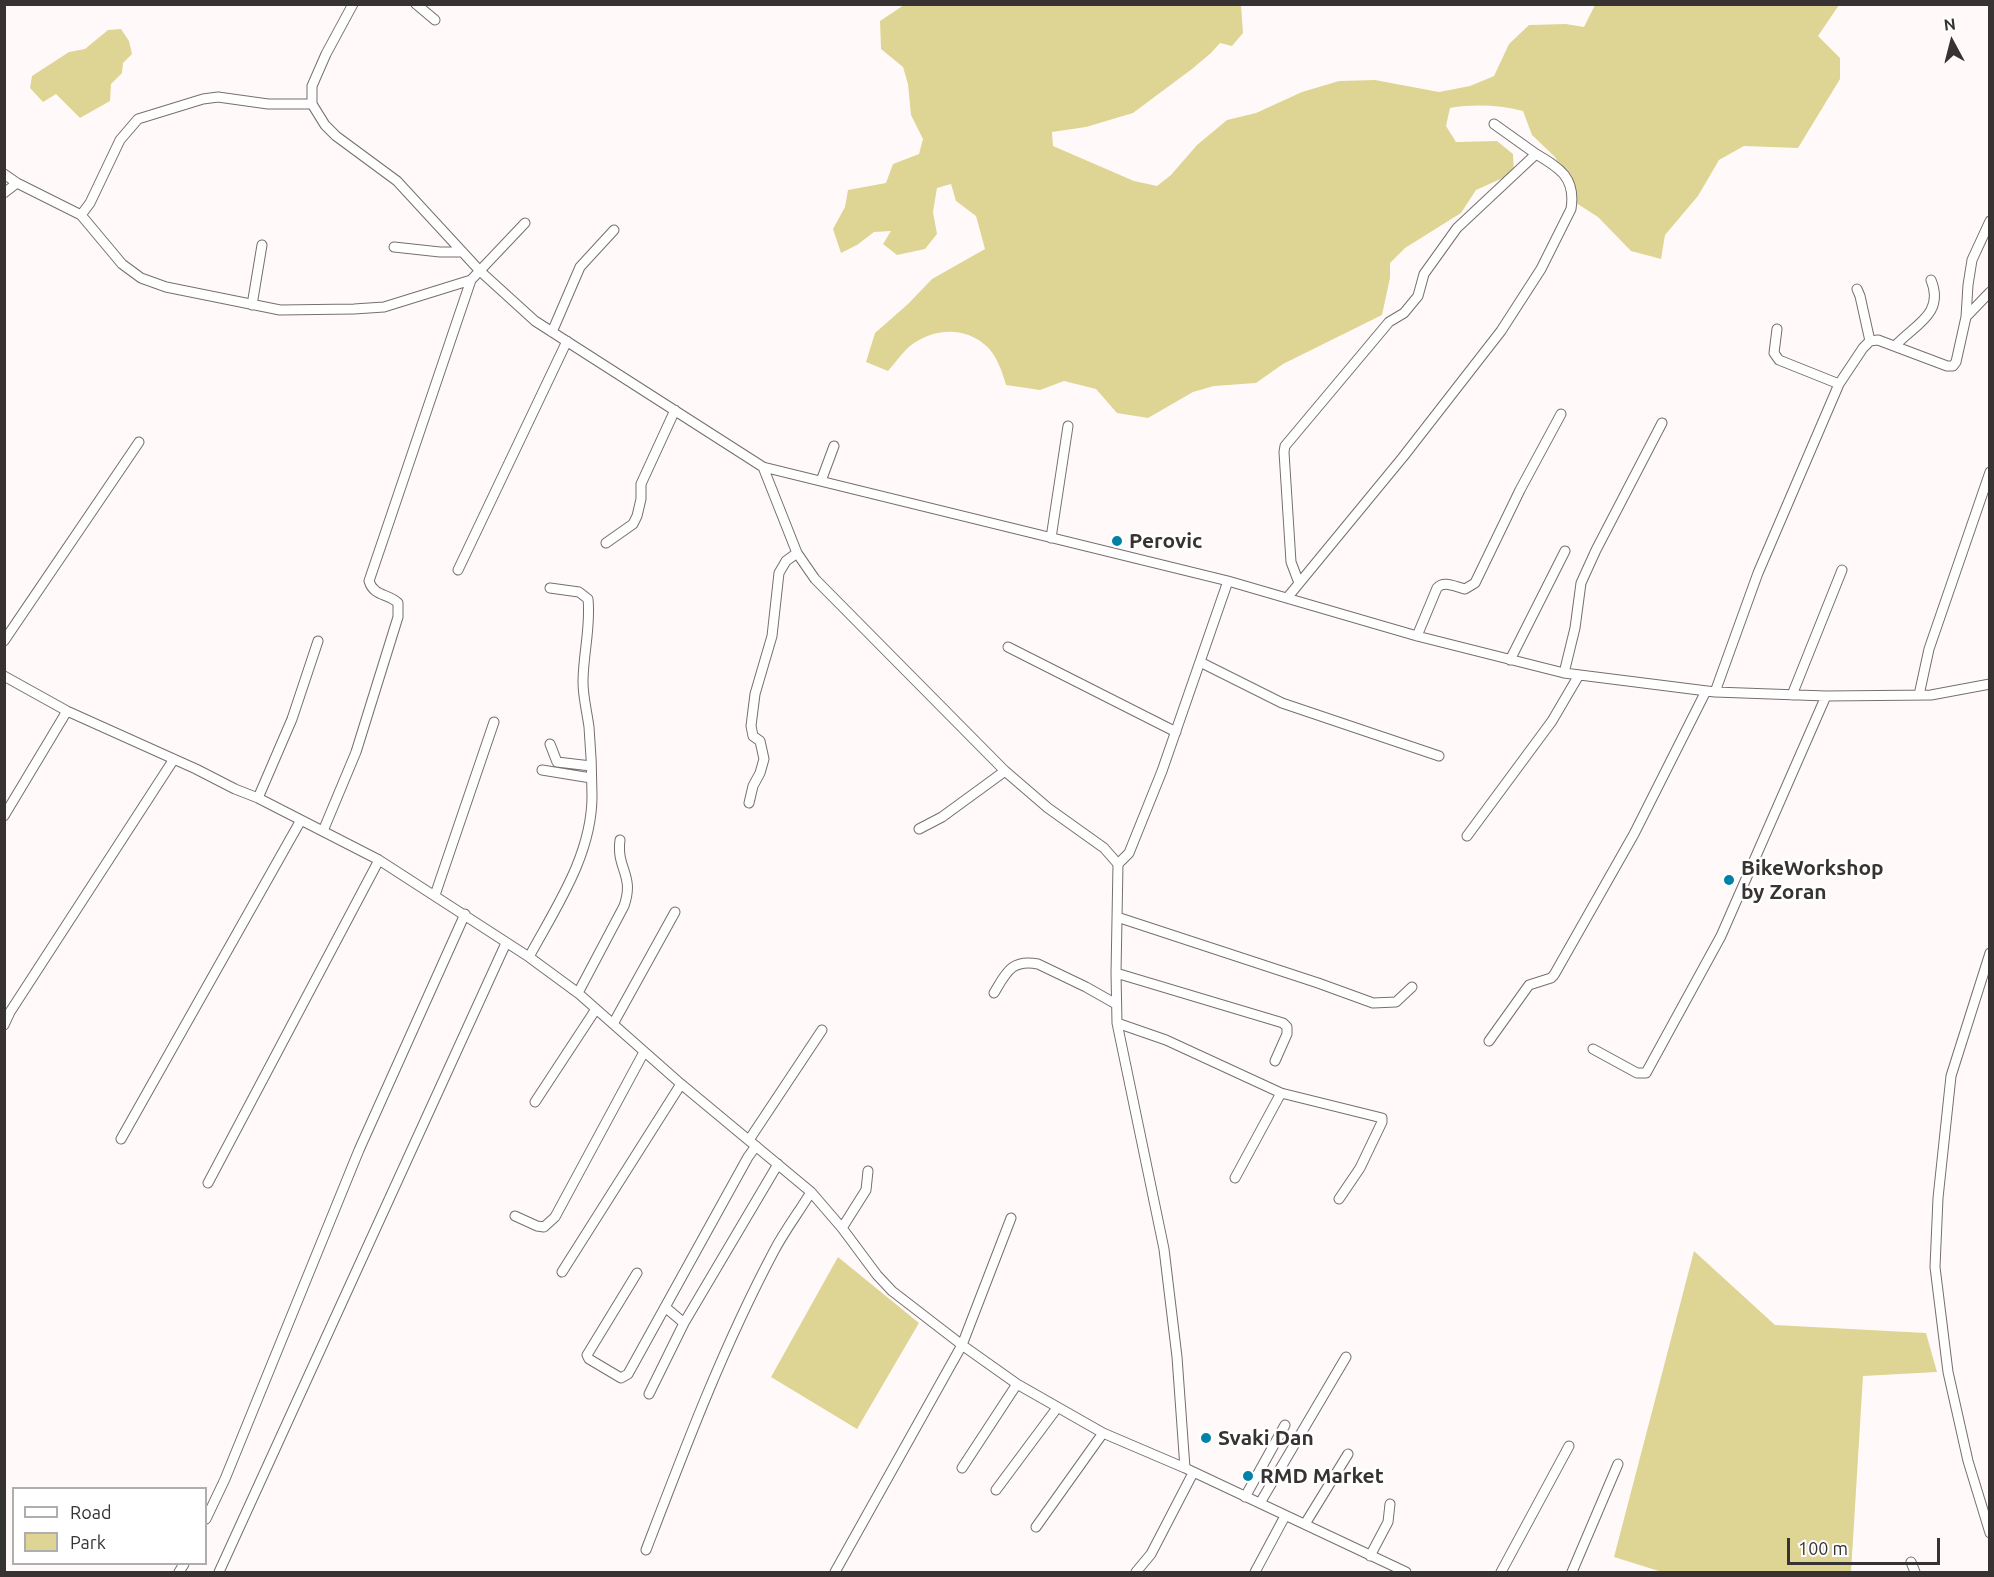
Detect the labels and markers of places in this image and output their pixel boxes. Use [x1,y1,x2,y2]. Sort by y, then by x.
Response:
place label: Perovic [1129,528,1202,554]
marker: Perovic [1110,534,1124,548]
place label: BikeWorkshop by Zoran [1741,855,1884,905]
marker: BikeWorkshop by Zoran [1722,873,1736,887]
place label: Svaki Dan [1218,1425,1314,1451]
marker: Svaki Dan [1199,1431,1213,1445]
place label: RMD Market [1260,1463,1384,1489]
marker: RMD Market [1241,1469,1255,1483]

